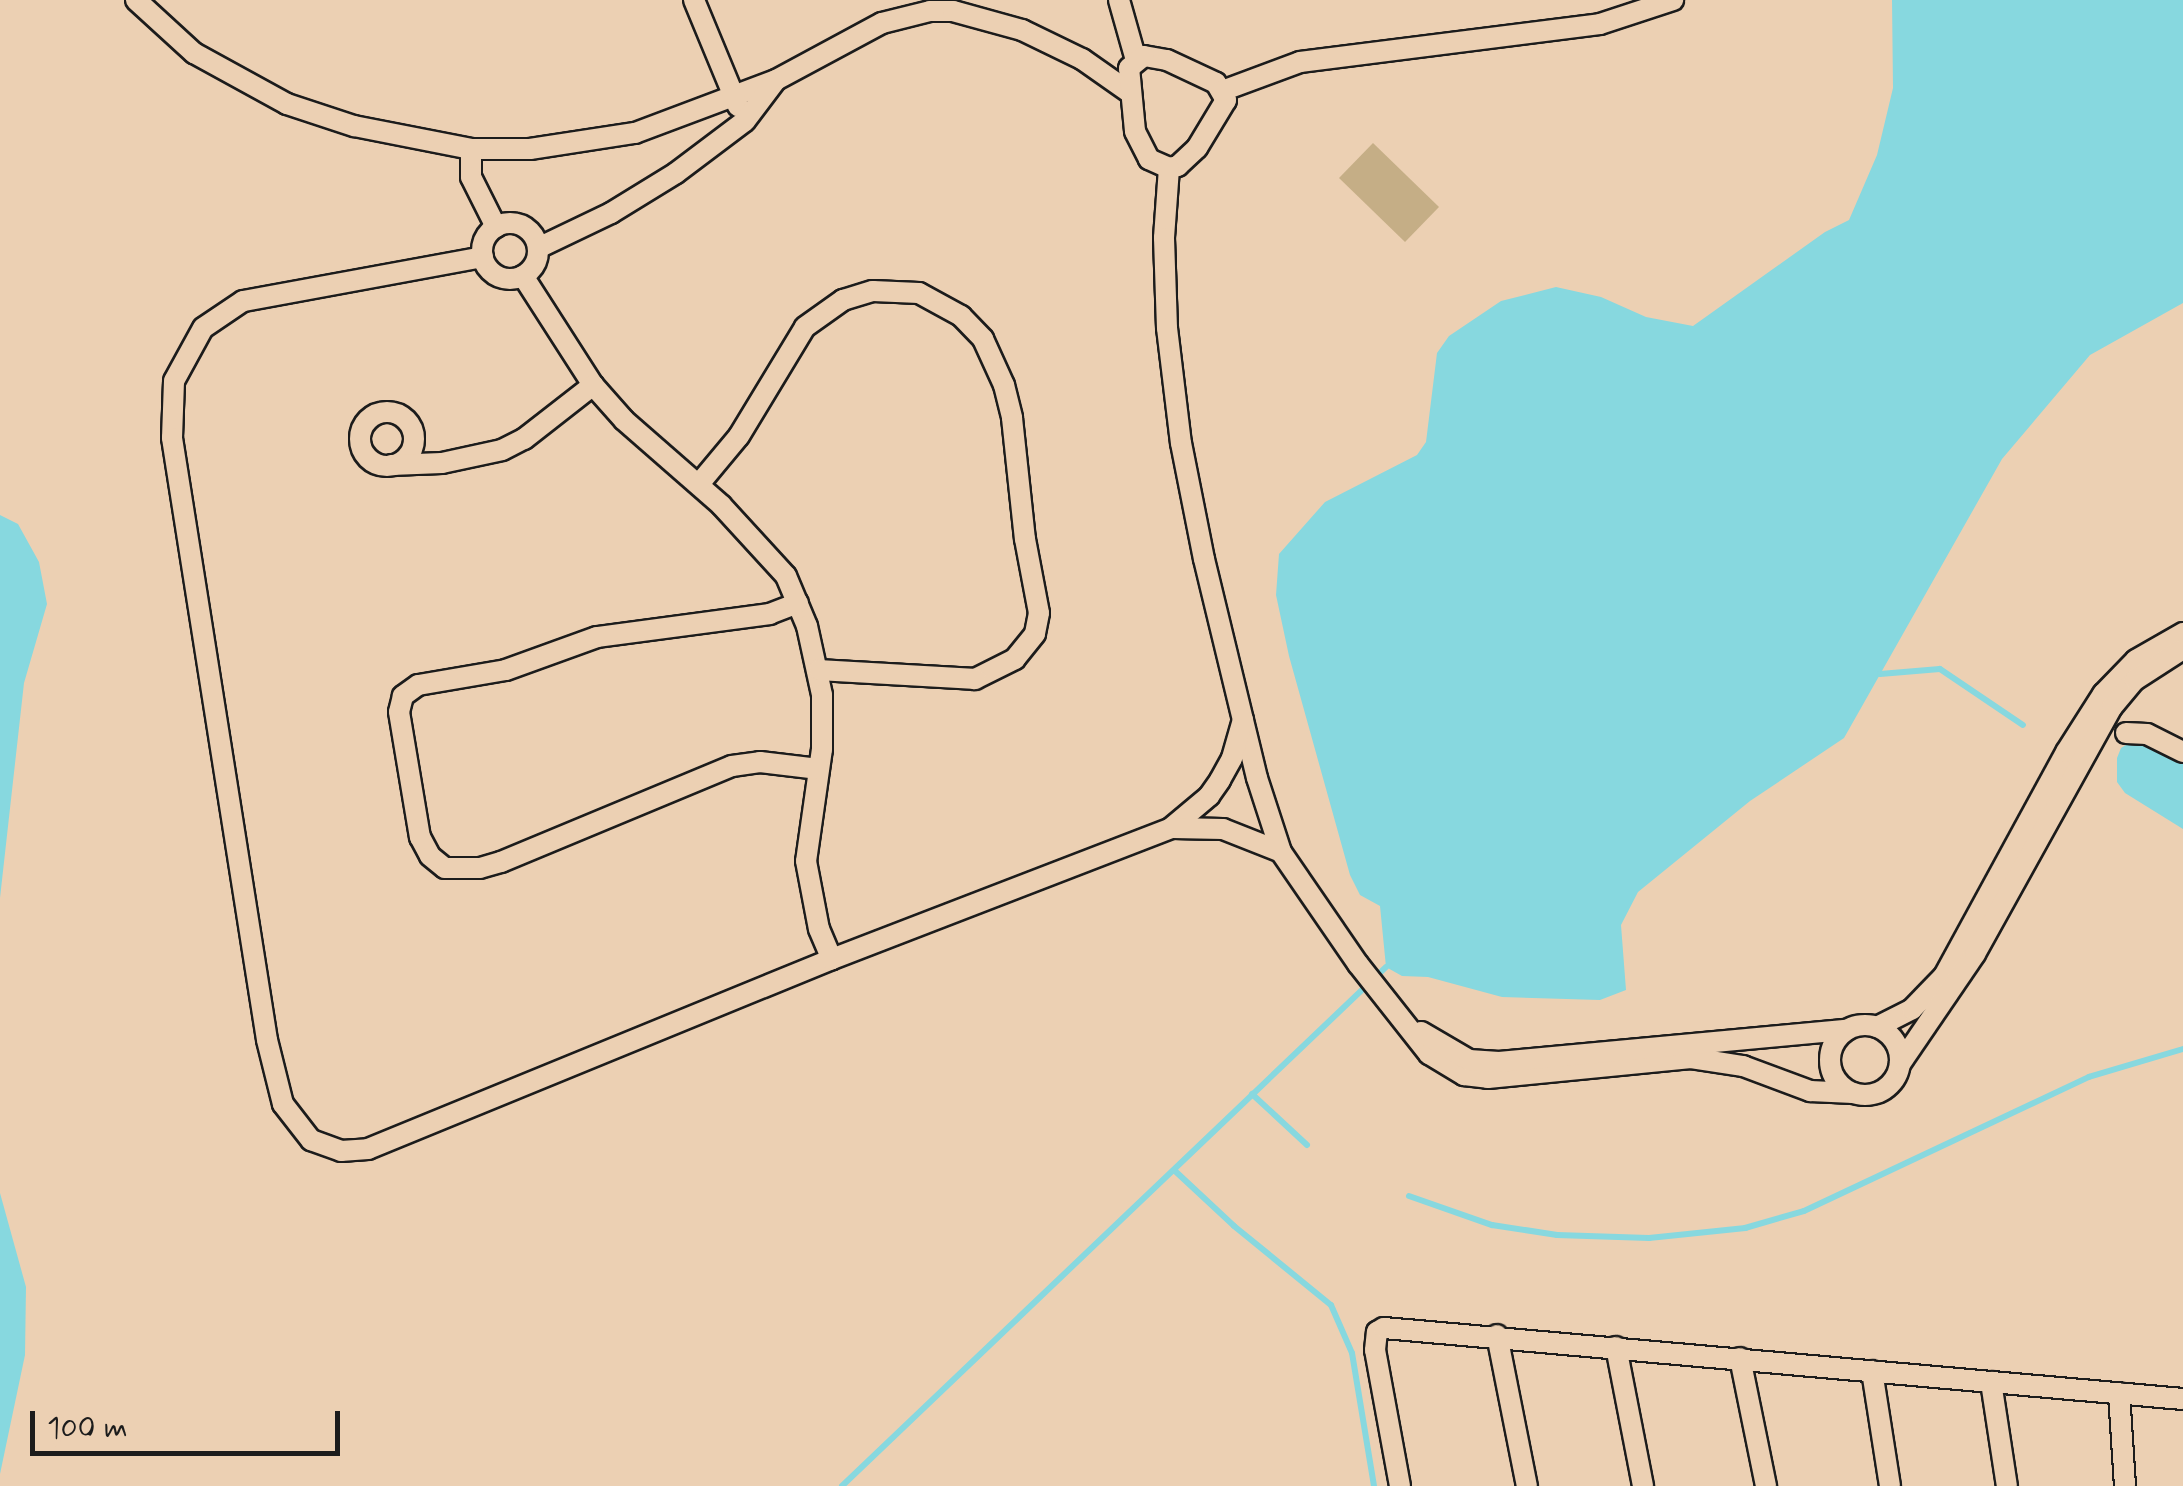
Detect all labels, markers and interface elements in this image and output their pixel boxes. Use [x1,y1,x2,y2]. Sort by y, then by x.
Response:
scale bar [35,1391,345,1453]
text: 100 m [47,1409,128,1448]

